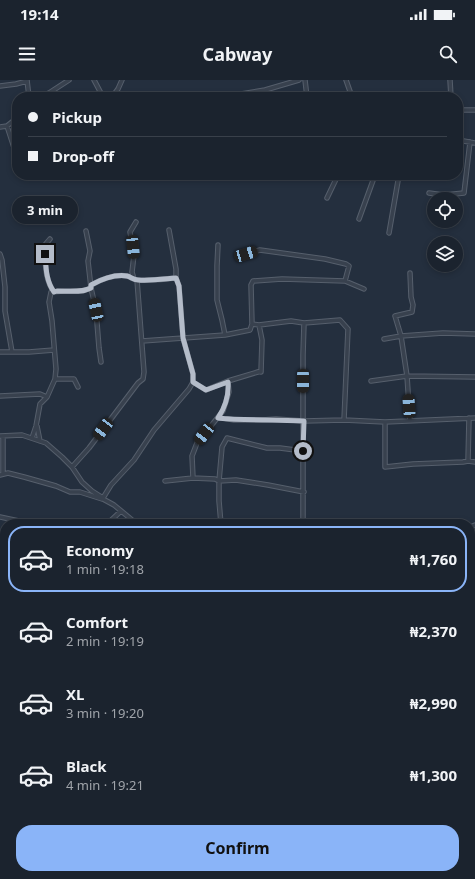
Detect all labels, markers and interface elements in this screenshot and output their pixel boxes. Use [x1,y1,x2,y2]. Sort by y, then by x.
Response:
text: 19:14 [20,4,59,24]
text: Cabway [203,42,272,66]
icon: menu [16,43,38,65]
icon: search [437,43,459,65]
text: Pickup [52,107,102,127]
text: Drop-off [52,146,114,166]
map controls [427,192,463,272]
button: locate [427,192,463,228]
callout: 3 min [12,196,78,224]
text: 3 min [27,201,63,219]
car [126,234,140,260]
button: layers [427,236,463,272]
route end [36,245,54,263]
car [233,245,259,263]
car [88,297,104,323]
car [297,369,309,393]
car [402,394,416,418]
car [91,416,115,442]
car [192,421,216,447]
route start [294,442,312,460]
text: Economy [66,540,134,560]
icon: car [18,541,54,577]
text: ₦1,760 [410,549,457,569]
text: 1 min · 19:18 [66,560,144,578]
text: Comfort [66,612,128,632]
icon: car [18,613,54,649]
text: ₦2,370 [410,621,457,641]
text: 2 min · 19:19 [66,632,144,650]
text: XL [66,684,84,704]
icon: car [18,685,54,721]
text: ₦2,990 [410,693,457,713]
text: 3 min · 19:20 [66,704,144,722]
text: Black [66,756,106,776]
icon: car [18,757,54,793]
text: ₦1,300 [410,765,457,785]
text: 4 min · 19:21 [66,776,144,794]
button: Confirm [16,825,459,871]

